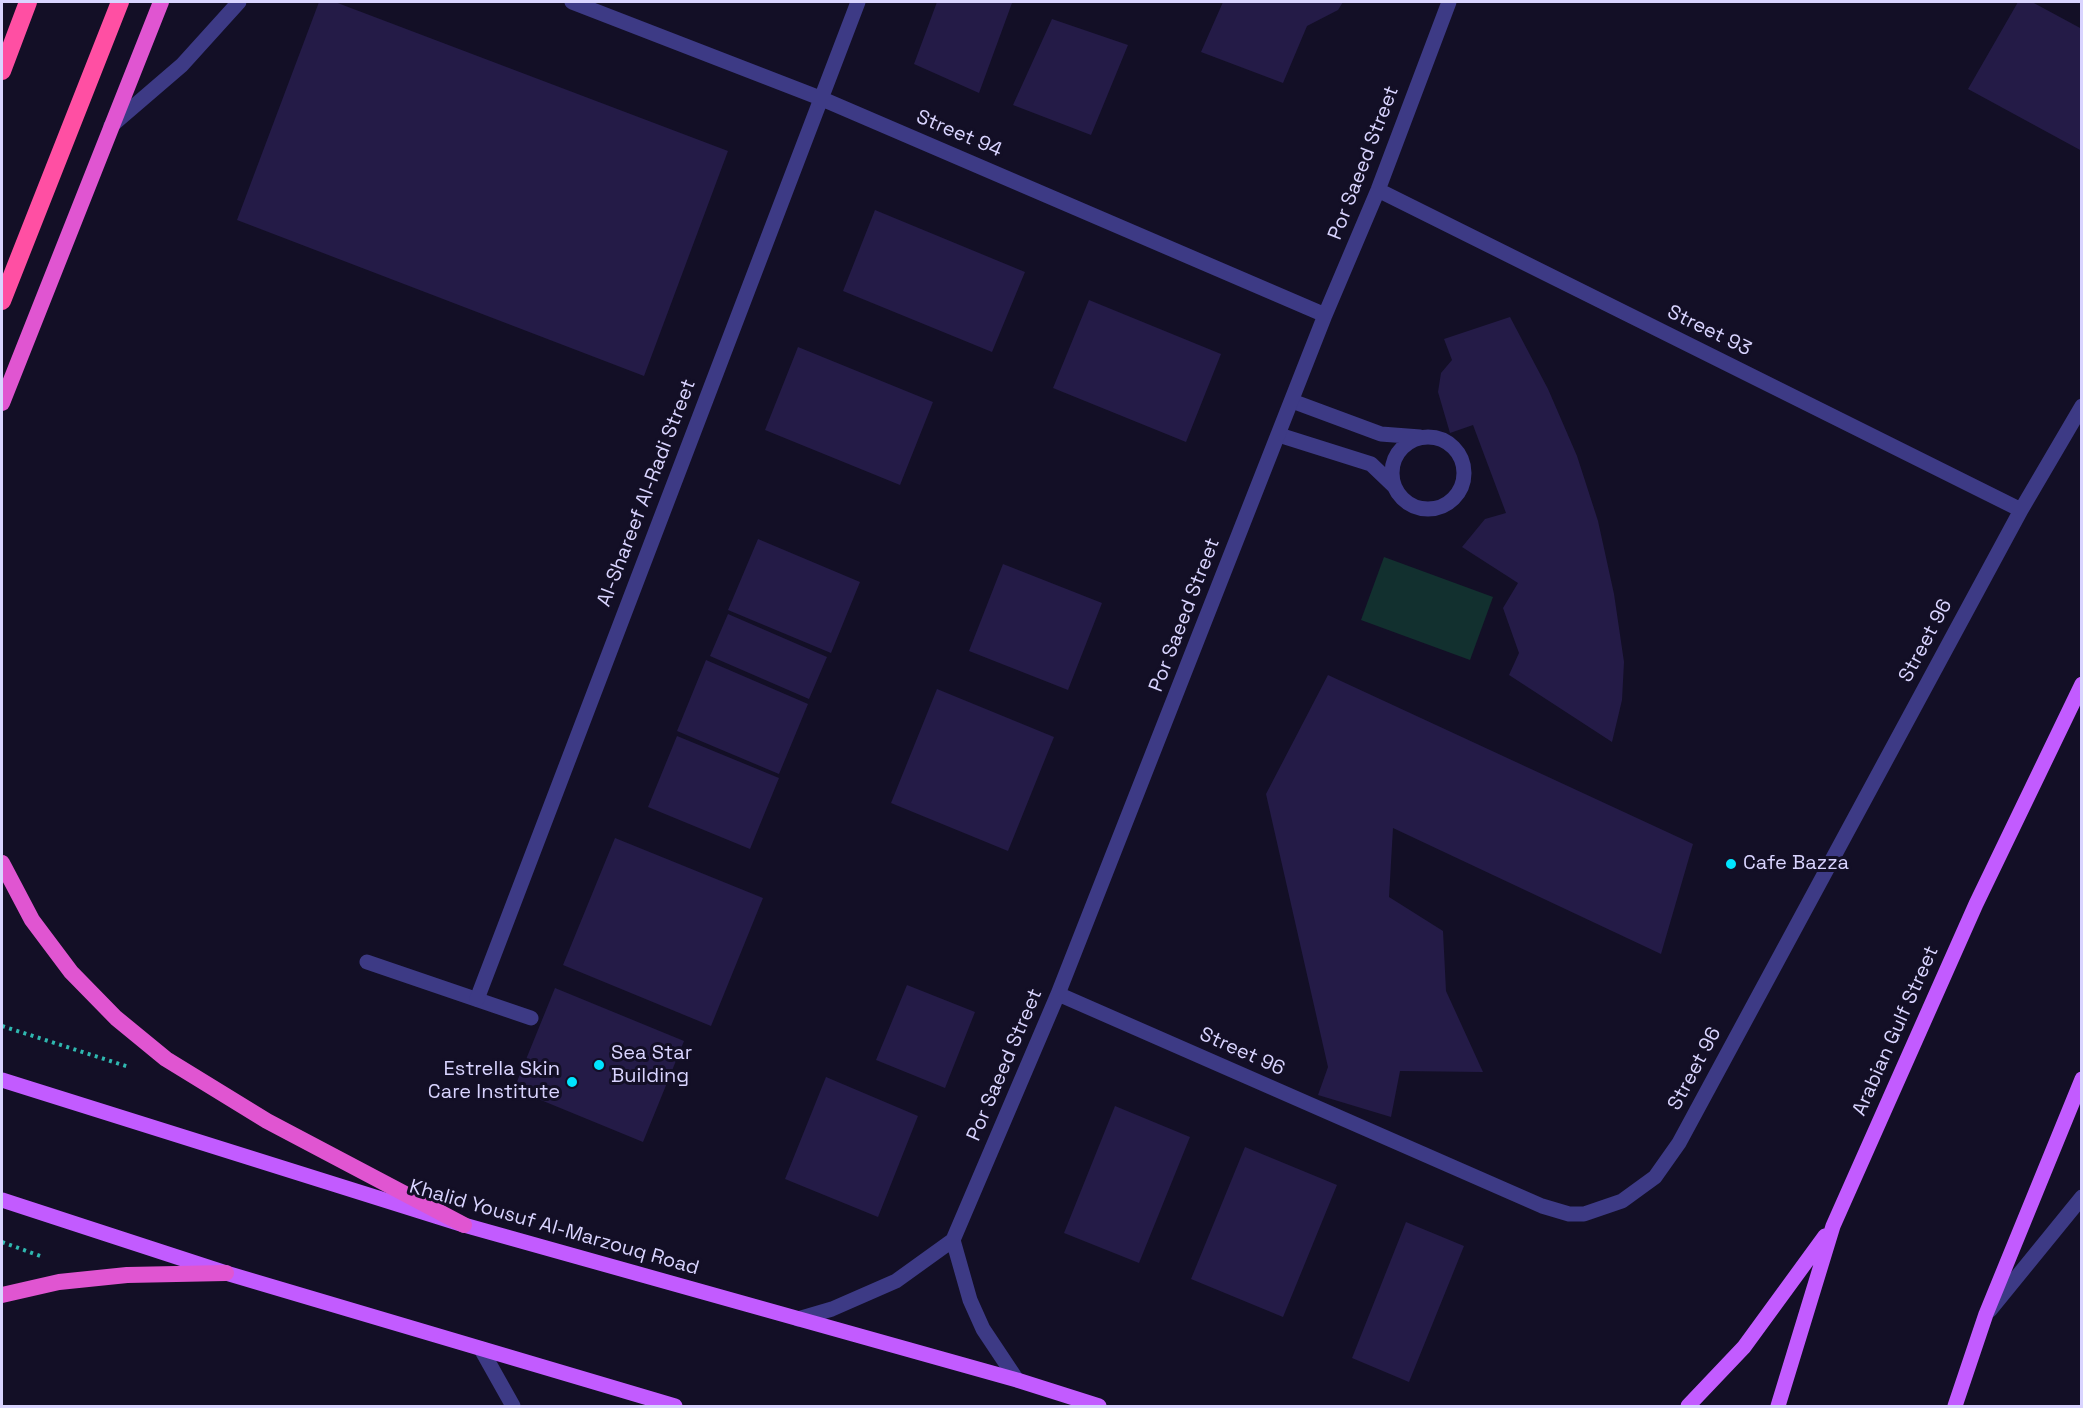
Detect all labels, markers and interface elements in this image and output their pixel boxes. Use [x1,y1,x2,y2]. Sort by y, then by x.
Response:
street label: Por Saeed Street [1324,83,1404,243]
street label: Street 94 [912,105,1006,163]
street label: Street 93 [1663,300,1755,362]
street label: Al-Shareef Al-Radi Street [593,376,701,610]
street label: Por Saeed Street [1145,535,1225,695]
street label: Street 96 [1894,595,1958,687]
place label: Cafe Bazza [1743,852,1849,876]
marker: Cafe Bazza [1724,857,1738,871]
street label: Arabian Gulf Street [1848,942,1944,1120]
street label: Por Saeed Street [962,985,1048,1145]
street label: Street 96 [1196,1023,1288,1081]
street label: Street 96 [1663,1023,1727,1115]
place label: Sea Star Building [611,1042,692,1089]
place label: Estrella Skin Care Institute [428,1058,560,1105]
marker: Sea Star Building [592,1058,606,1072]
marker: Estrella Skin Care Institute [565,1075,579,1089]
street label: Khalid Yousuf Al-Marzouq Road [406,1175,702,1281]

